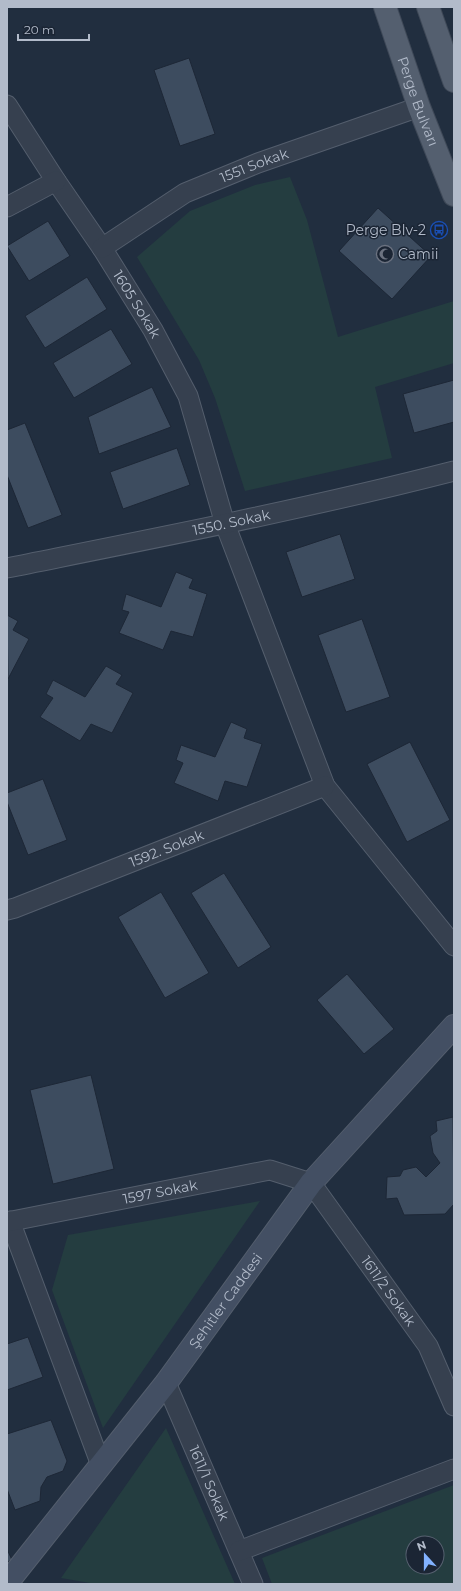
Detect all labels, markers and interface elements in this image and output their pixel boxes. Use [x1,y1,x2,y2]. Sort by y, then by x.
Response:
scale bar [18,16,89,42]
text: 20 m [24,22,55,37]
street label: Perge Bulvarı [394,54,443,149]
street label: 1551 Sokak [217,144,291,187]
bus stop icon: Perge Blv-2 [429,220,449,240]
place label: Perge Blv-2 [346,221,426,239]
mosque icon: Camii [375,244,395,264]
place label: Camii [398,245,438,263]
street label: 1605 Sokak [109,267,165,342]
street label: 1550. Sokak [191,505,272,539]
street label: 1592. Sokak [127,825,207,871]
street label: 1597 Sokak [121,1175,199,1208]
street label: Şehitler Caddesi [185,1250,266,1352]
street label: 1611/2 Sokak [357,1252,420,1330]
street label: 1611/1 Sokak [185,1443,234,1524]
north arrow [405,1535,445,1575]
text: N [415,1538,428,1554]

